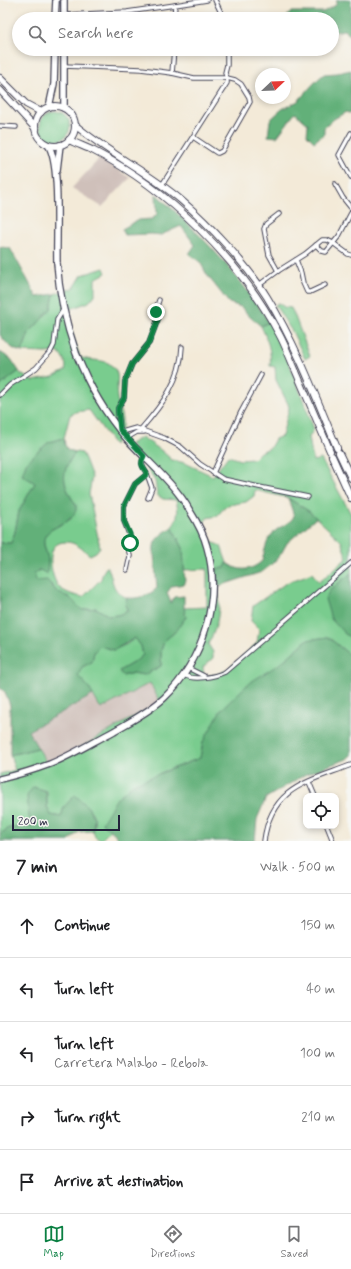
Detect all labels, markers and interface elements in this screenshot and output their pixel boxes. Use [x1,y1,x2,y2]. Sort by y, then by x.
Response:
search box [12,12,339,56]
icon: search [26,23,48,45]
text: Search here [58,24,134,44]
north arrow [255,68,291,104]
route end [147,303,165,321]
route start [121,534,139,552]
map controls [303,793,339,829]
button: locate [303,793,339,829]
scale bar [12,813,120,832]
text: 200 m [18,815,48,829]
text: 7 min [16,856,58,878]
text: Walk · 500 m [260,859,335,876]
icon: ahead [16,915,38,937]
text: Continue [54,916,110,936]
text: 150 m [301,917,335,934]
icon: left [16,979,38,1001]
text: Turn left [54,980,114,1000]
text: 40 m [306,981,335,998]
text: Turn left [54,1035,114,1055]
icon: left [16,1043,38,1065]
text: 100 m [300,1045,335,1062]
text: Carretera Malabo - Rebola [54,1055,208,1072]
icon: right [16,1107,38,1129]
text: Turn right [54,1108,121,1128]
text: 210 m [301,1109,335,1126]
icon: arrive [16,1171,38,1193]
text: Arrive at destination [54,1172,183,1192]
tab: Map [43,1223,65,1261]
tab: Directions [150,1223,195,1261]
tab: Saved [281,1223,308,1261]

